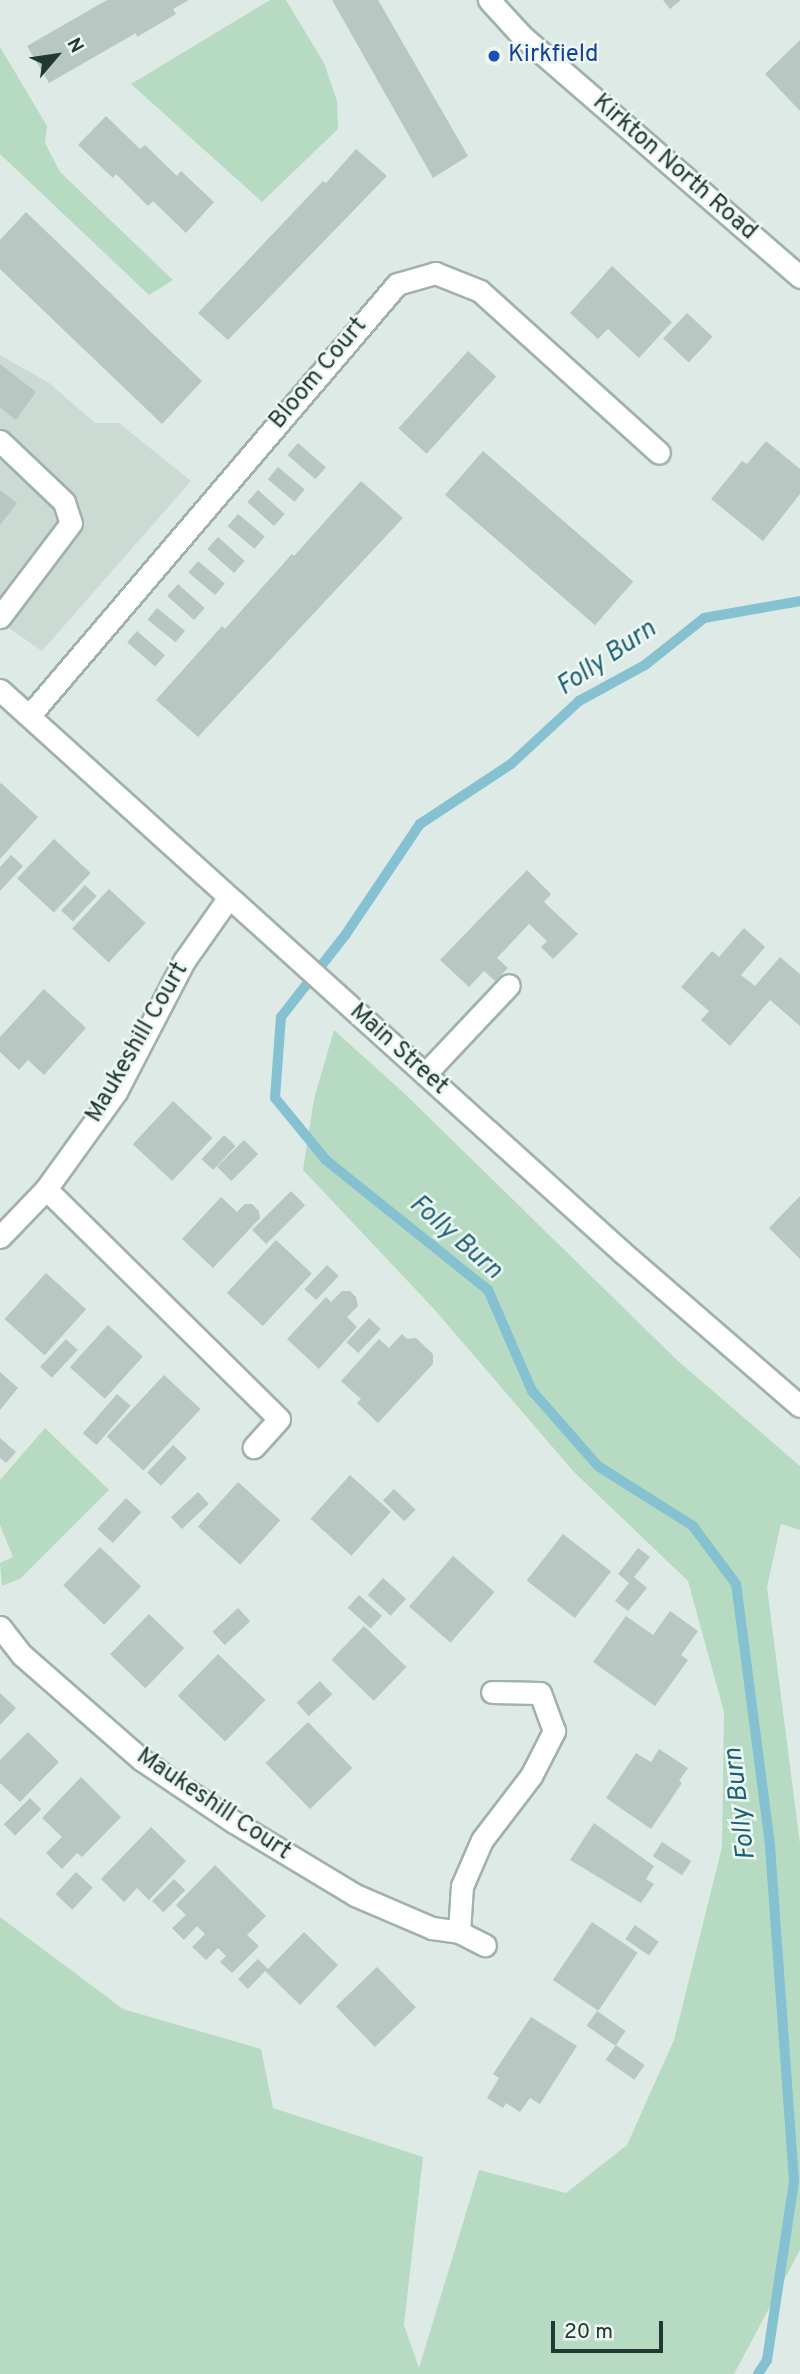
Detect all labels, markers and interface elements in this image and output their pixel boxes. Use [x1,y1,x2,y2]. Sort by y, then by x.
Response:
north arrow [21,21,91,91]
text: N [61,34,88,58]
place label: Kirkfield [508,42,598,70]
marker: Kirkfield [486,48,502,64]
street label: Kirkton North Road [586,89,762,247]
street label: Bloom Court [264,312,374,436]
water label: Folly Burn [552,615,662,703]
street label: Maukeshill Court [81,958,195,1128]
street label: Main Street [343,998,453,1102]
water label: Folly Burn [402,1189,508,1287]
street label: Maukeshill Court [130,1743,296,1867]
water label: Folly Burn [719,1746,763,1862]
scale bar [555,2308,667,2352]
text: 20 m [564,2319,613,2346]

